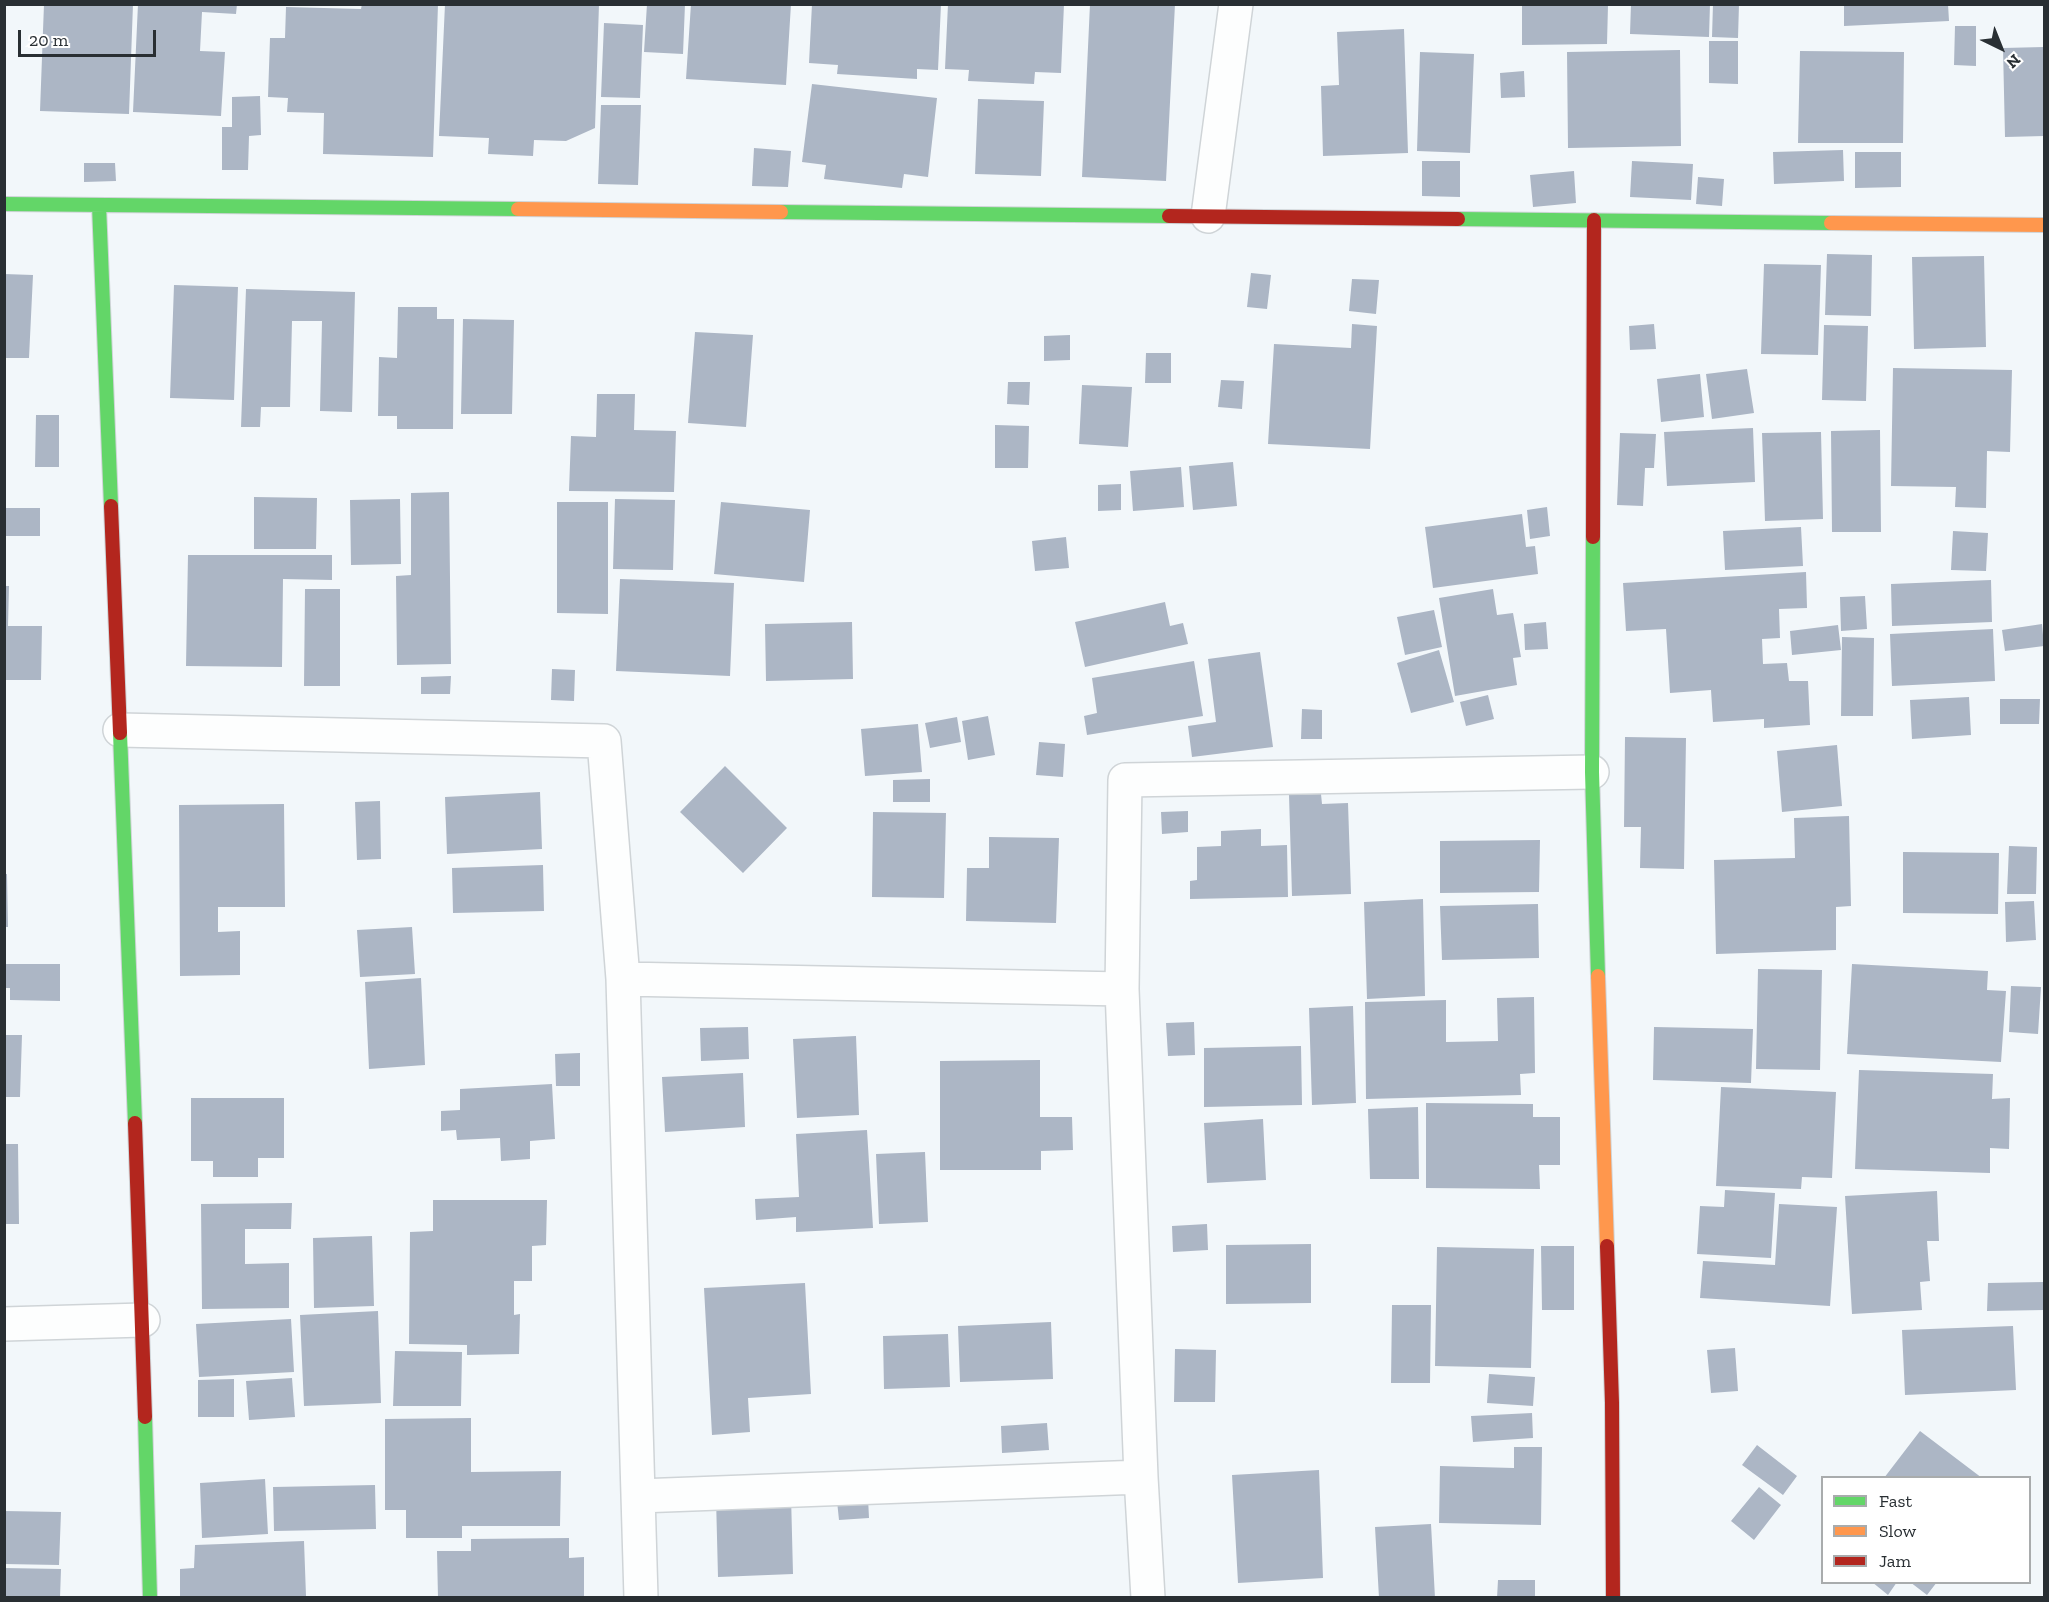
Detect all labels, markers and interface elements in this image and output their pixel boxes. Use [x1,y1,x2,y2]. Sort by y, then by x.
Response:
scale bar [21,18,159,56]
north arrow [1971,18,2031,78]
text: 20 m [29,29,68,51]
text: N [2003,50,2025,73]
legend [1821,1476,2031,1584]
text: Fast [1879,1490,1912,1512]
text: Slow [1879,1520,1916,1542]
text: Jam [1879,1550,1911,1572]

